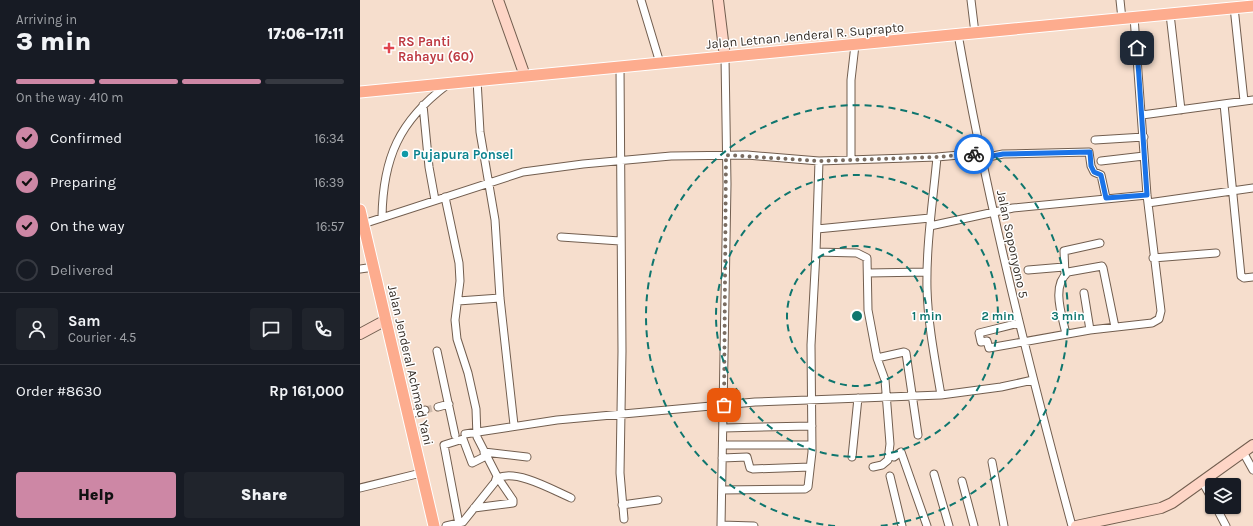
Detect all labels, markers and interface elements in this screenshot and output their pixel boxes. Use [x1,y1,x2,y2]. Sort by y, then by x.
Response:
text: Arriving in [16,12,77,27]
street label: Jalan Letnan Jenderal R. Suprapto [705,19,905,52]
text: 17:06–17:11 [267,25,344,43]
text: 3 min [16,26,91,57]
pin [1120,31,1154,65]
place label: RS Panti Rahayu (60) [398,34,474,64]
icon: home [1126,37,1148,59]
marker: RS Panti Rahayu (60) [383,42,395,54]
text: On the way · 410 m [16,90,123,105]
icon: check [16,127,38,149]
text: Confirmed [50,129,122,147]
text: 16:34 [314,131,344,146]
courier [954,134,994,174]
icon: bike [963,143,985,165]
place label: Pujapura Ponsel [413,147,513,162]
marker: Pujapura Ponsel [400,149,410,159]
icon: check [16,171,38,193]
text: Preparing [50,173,116,191]
text: 16:39 [314,175,344,190]
street label: Jalan Soponyono 5 [994,189,1031,300]
icon: check [16,215,38,237]
text: On the way [50,217,124,235]
text: 16:57 [316,219,344,234]
text: Delivered [50,261,114,279]
street label: Jalan Jenderal Achmad Yani [385,283,436,447]
button: person [16,308,58,350]
button: chat [250,308,292,350]
button: phone [302,308,344,350]
centre of rings [850,309,864,323]
text: 1 min [912,309,942,323]
text: 2 min [981,309,1015,323]
text: 3 min [1051,309,1085,323]
text: Sam [68,312,101,330]
text: Courier · 4.5 [68,330,136,345]
text: Order #8630 [16,382,102,400]
text: Rp 161,000 [269,382,344,400]
pin [707,388,741,422]
icon: bag [713,394,735,416]
button: Help [16,472,176,518]
button: Share [184,472,344,518]
map controls [1205,478,1241,514]
button: layers [1205,478,1241,514]

